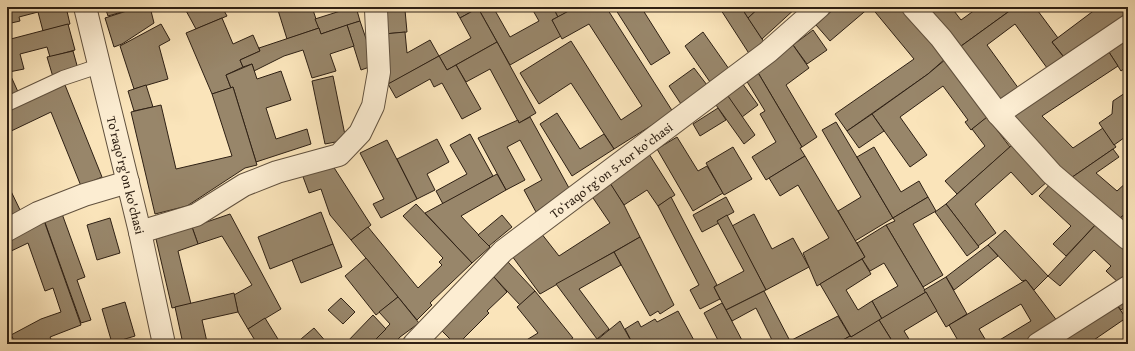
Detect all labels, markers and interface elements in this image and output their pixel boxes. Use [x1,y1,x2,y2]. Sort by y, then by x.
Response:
street label: To'raqo'rg'on ko'chasi [102,114,149,236]
street label: Toʻraqoʻrgʻon 5-tor koʻchasi [546,118,677,223]

